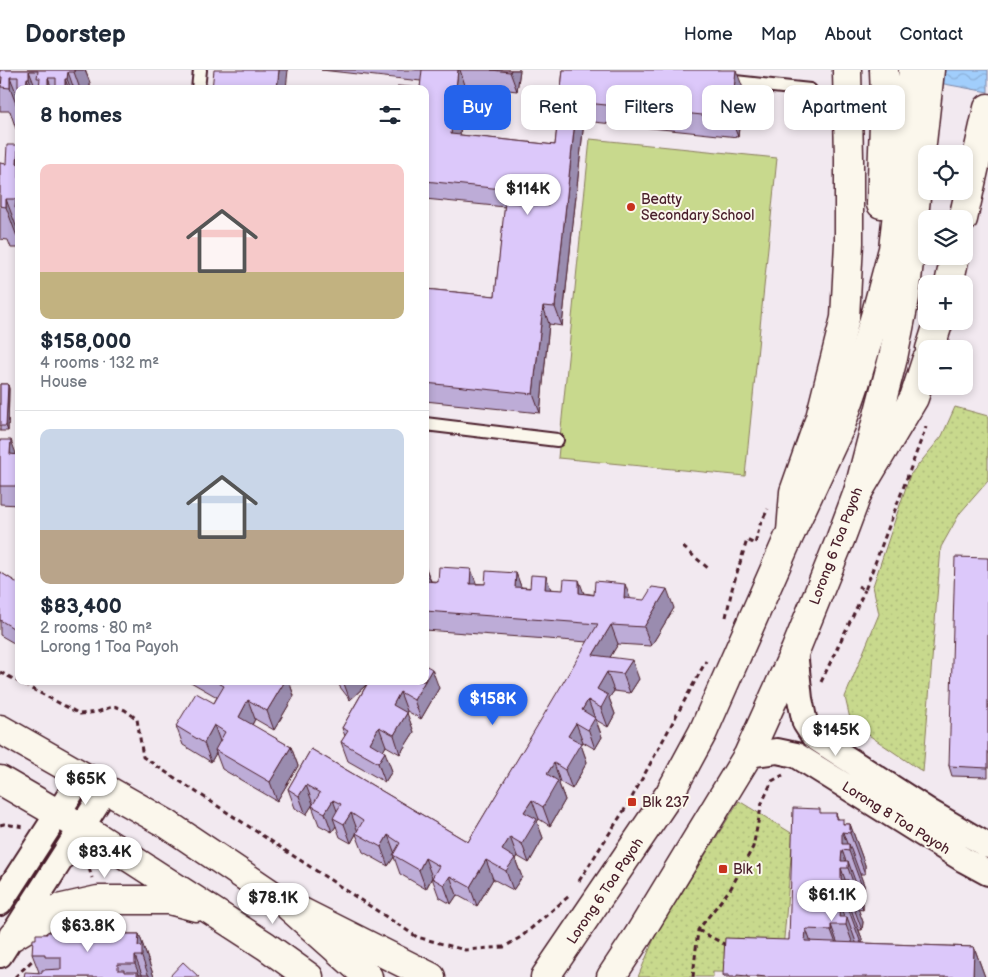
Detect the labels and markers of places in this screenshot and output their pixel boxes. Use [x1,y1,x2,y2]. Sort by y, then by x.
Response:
pin: $114K [493,174,563,216]
place label: Beatty Secondary School [641,191,754,224]
marker: Beatty Secondary School [625,201,637,213]
pin: $158K [458,684,528,726]
pin: $145K [801,714,871,757]
pin: $65K [56,764,116,806]
place label: Blk 237 [642,794,689,811]
marker: Blk 237 [626,796,638,808]
pin: $83.4K [64,836,146,879]
place label: Blk 1 [733,861,762,878]
marker: Blk 1 [717,863,729,875]
pin: $61.1K [791,880,873,922]
pin: $78.1K [232,882,314,925]
pin: $63.8K [47,910,129,953]

